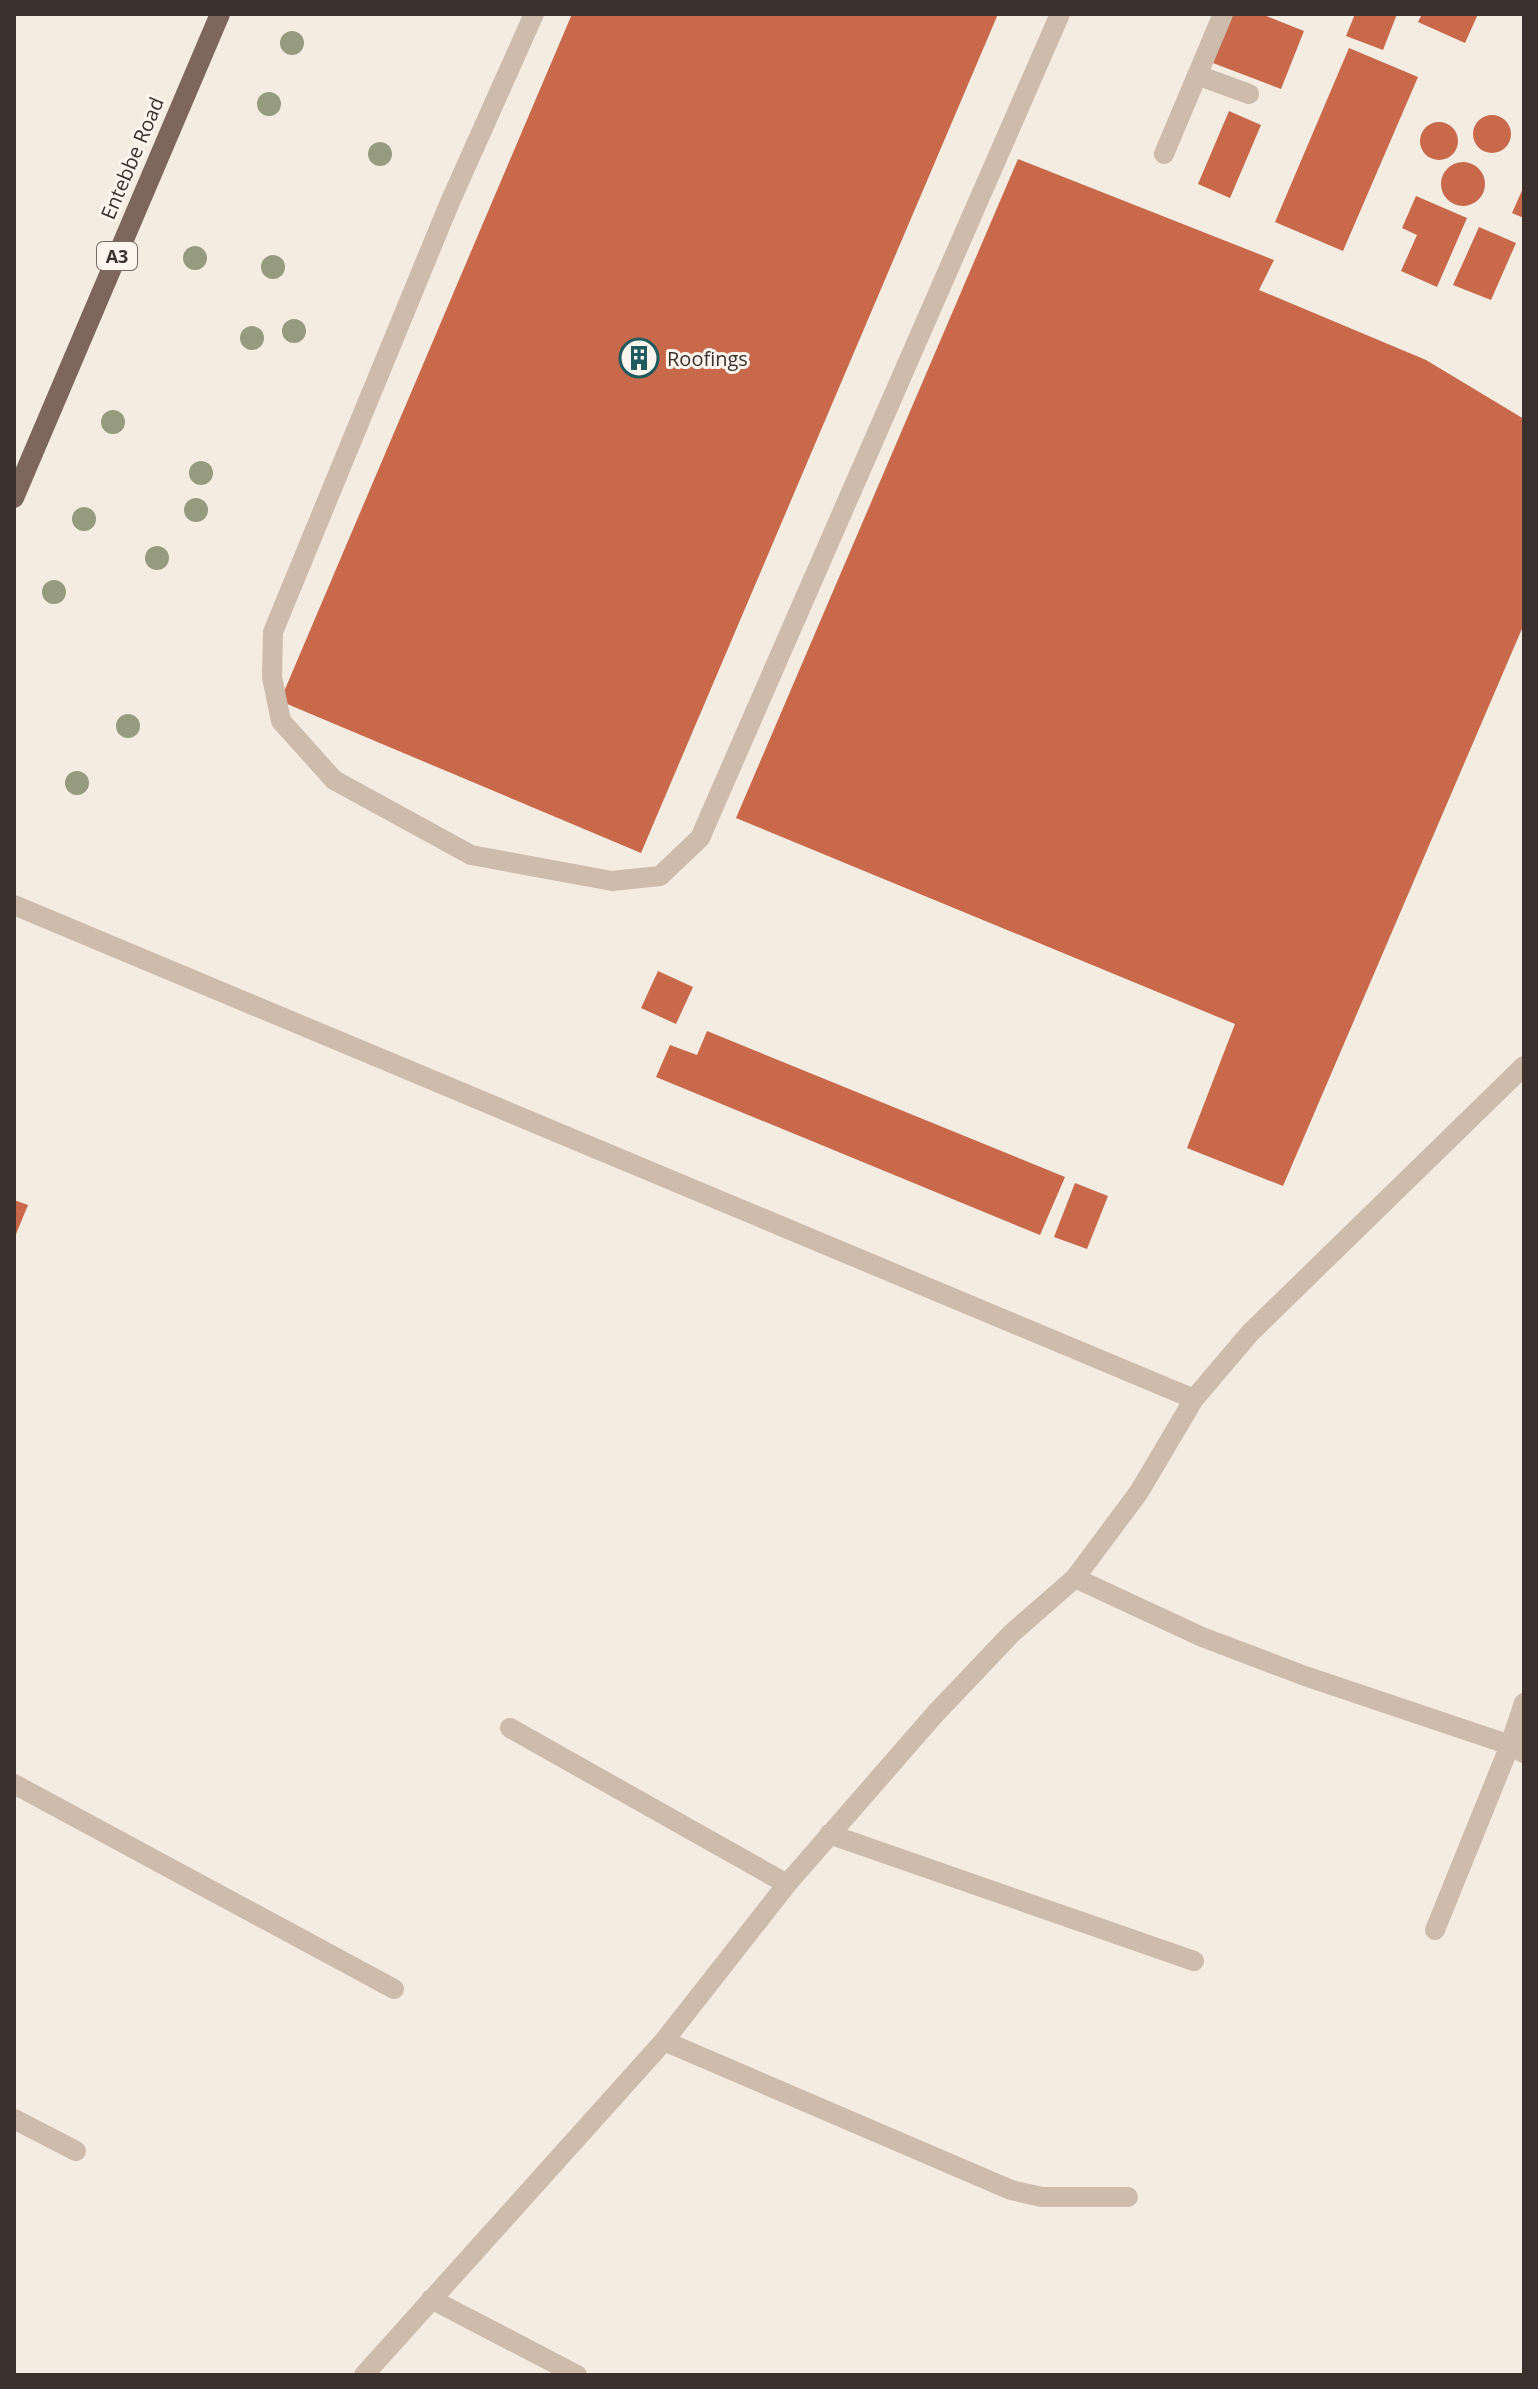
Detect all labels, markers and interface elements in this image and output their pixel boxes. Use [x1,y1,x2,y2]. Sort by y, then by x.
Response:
street label: Entebbe Road [94,93,170,223]
road number: A3 [97,242,137,270]
building icon: Roofings [618,337,660,379]
place label: Roofings [667,345,748,372]

